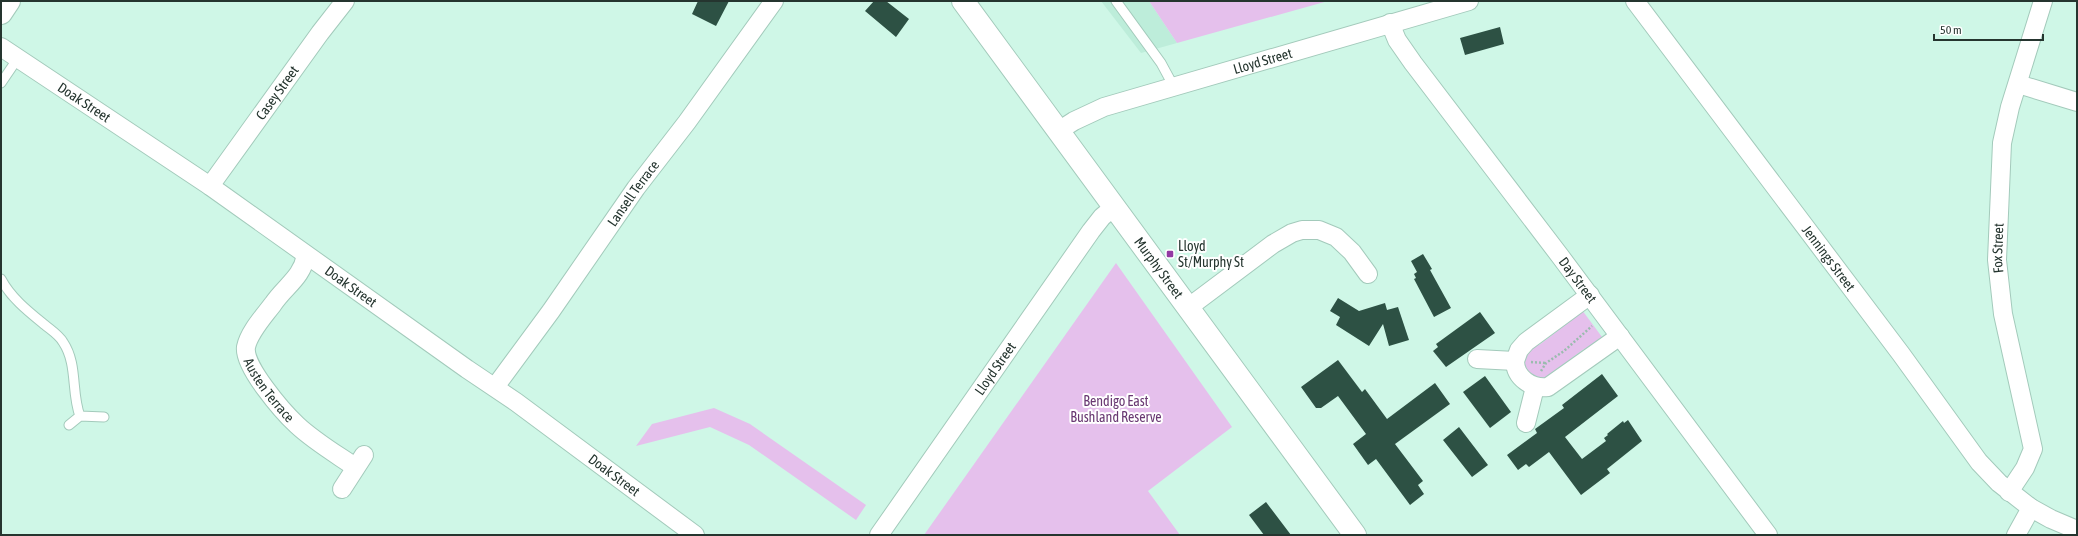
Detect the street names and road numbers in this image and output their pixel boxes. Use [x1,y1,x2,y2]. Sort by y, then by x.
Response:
street label: Lloyd Street [1231,45,1294,77]
street label: Casey Street [252,63,302,123]
street label: Doak Street [55,79,114,126]
street label: Lansell Terrace [604,157,662,229]
street label: Jennings Street [1799,222,1859,294]
street label: Fox Street [1989,223,2007,274]
street label: Murphy Street [1131,234,1187,302]
street label: Day Street [1556,254,1600,306]
street label: Doak Street [322,262,380,310]
street label: Lloyd Street [971,339,1019,398]
street label: Austen Terrace [240,356,298,425]
street label: Doak Street [585,451,643,499]

